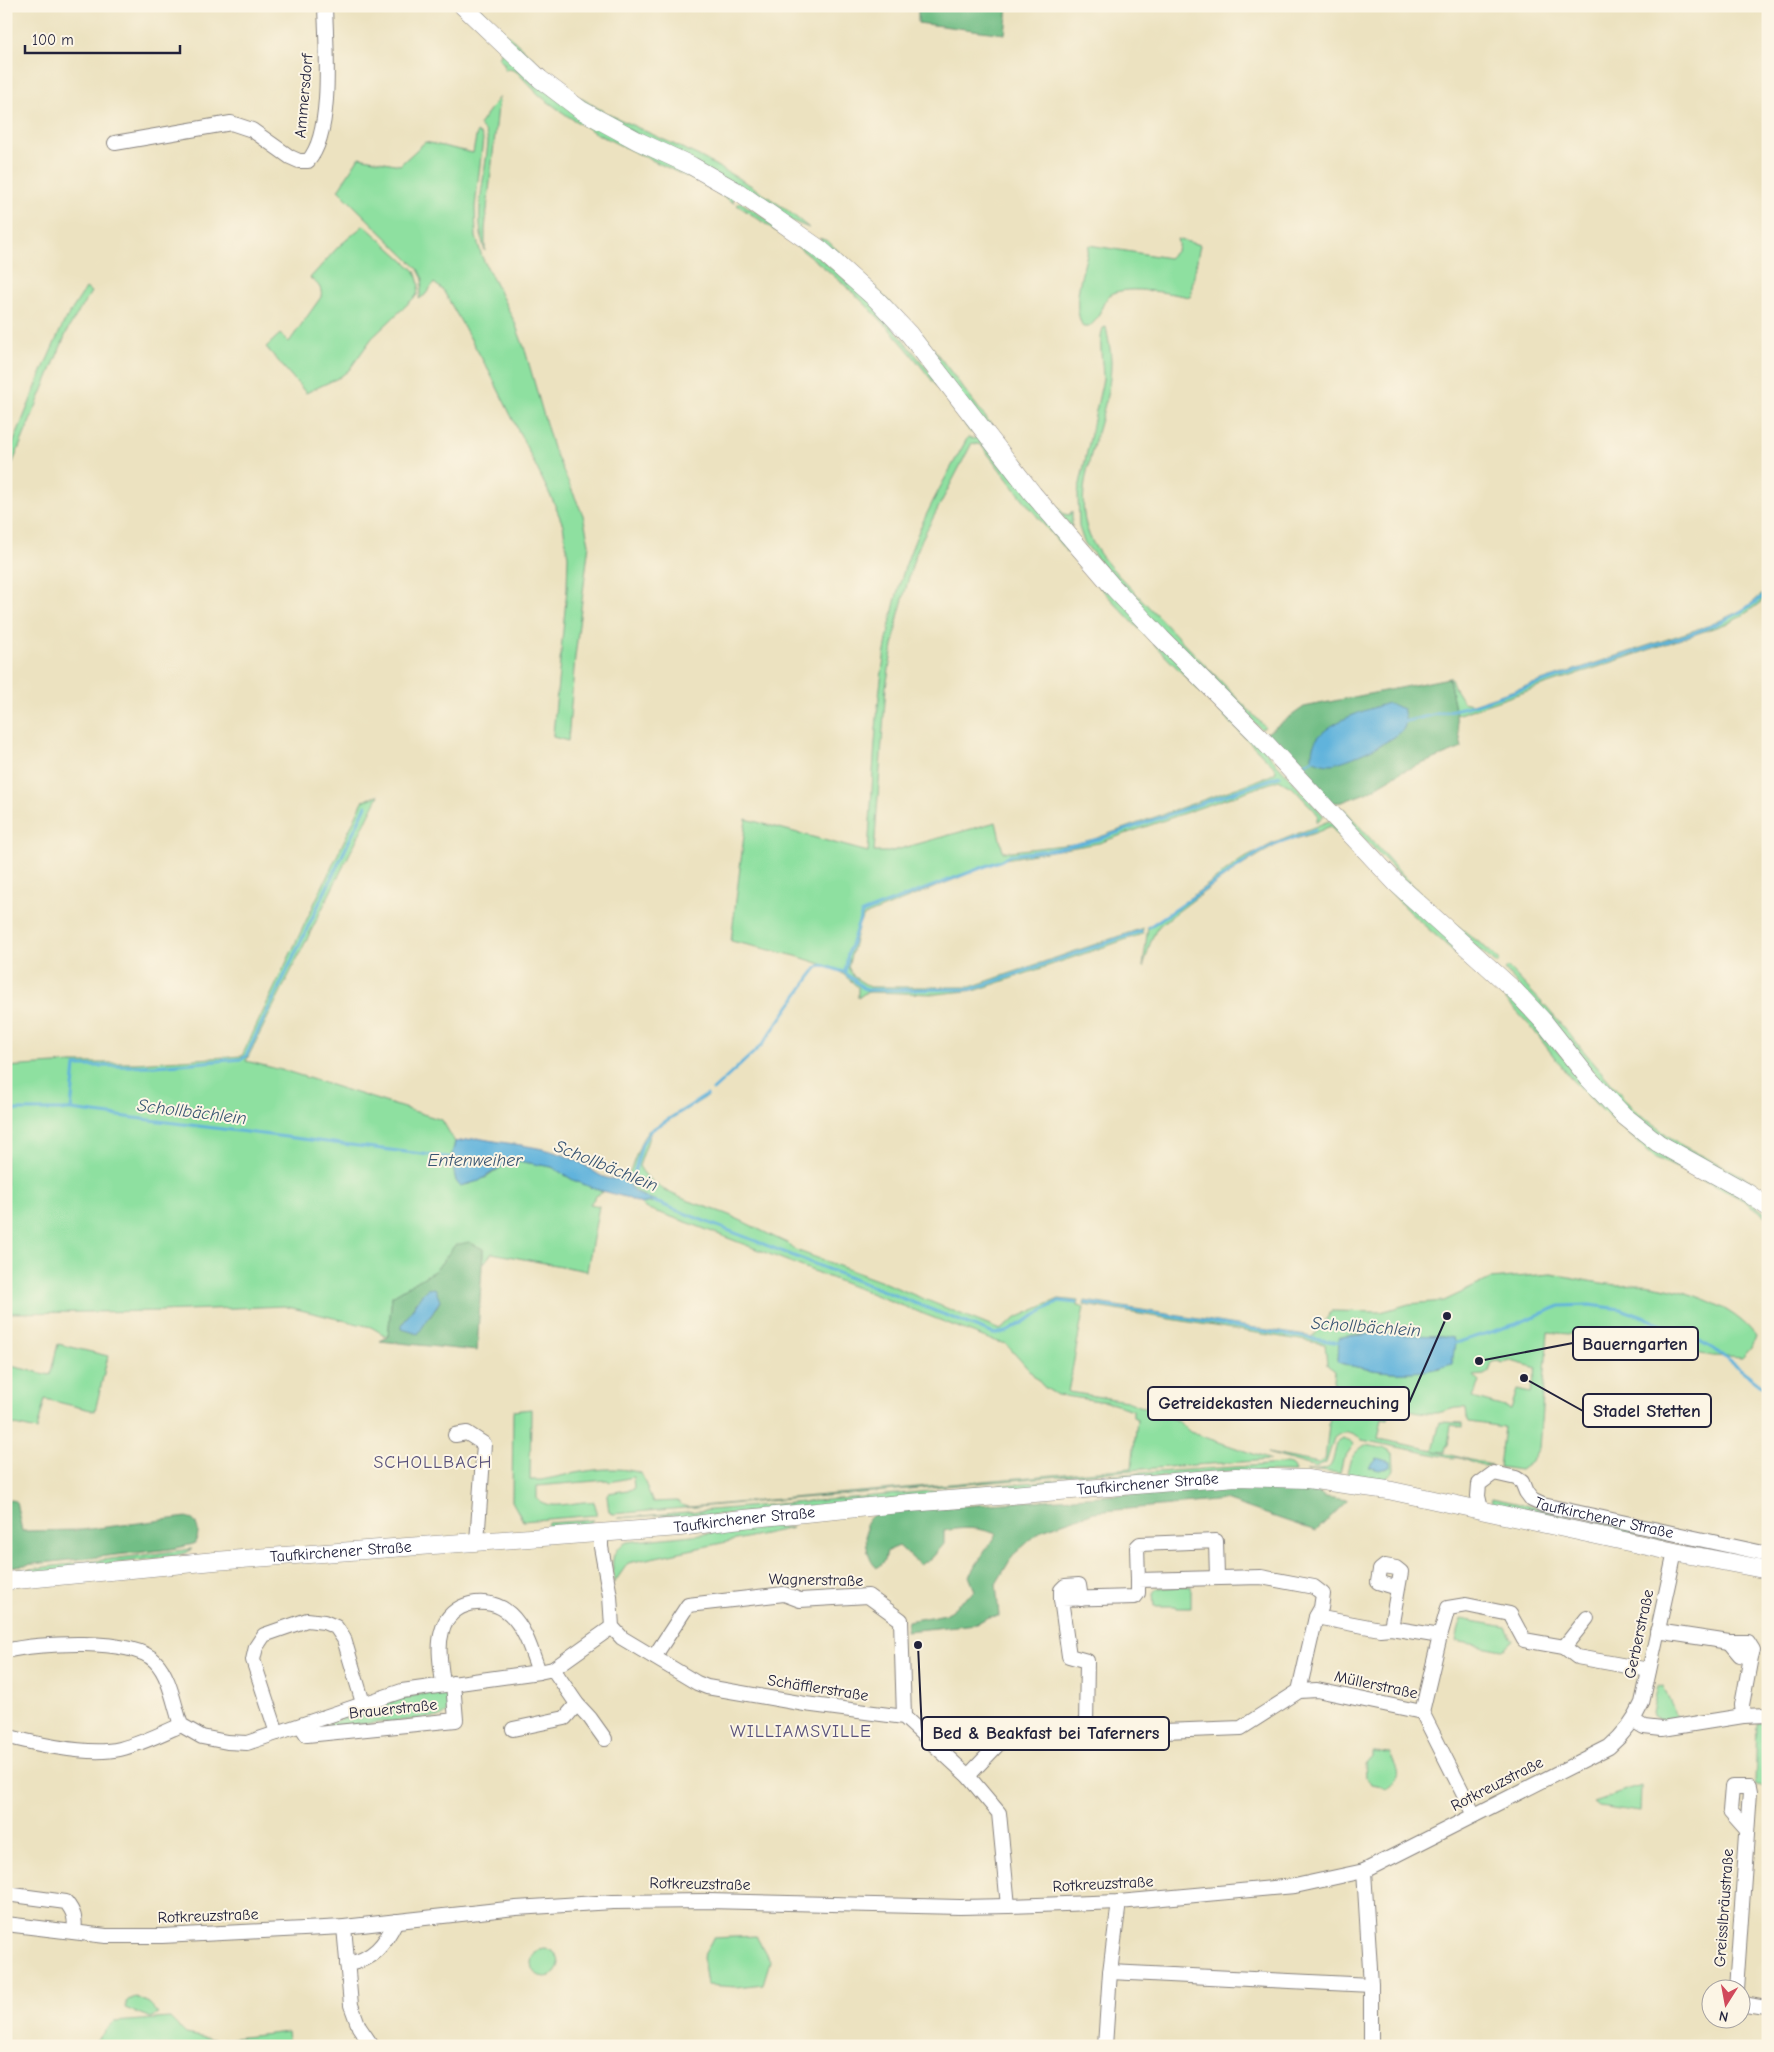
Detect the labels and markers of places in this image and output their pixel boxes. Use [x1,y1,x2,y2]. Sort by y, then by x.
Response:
callout: Bauerngarten [1573,1327,1698,1360]
callout: Getreidekasten Niederneuching [1148,1387,1409,1420]
callout: Stadel Stetten [1583,1394,1711,1427]
callout: Bed & Beakfast bei Taferners [922,1717,1169,1750]

